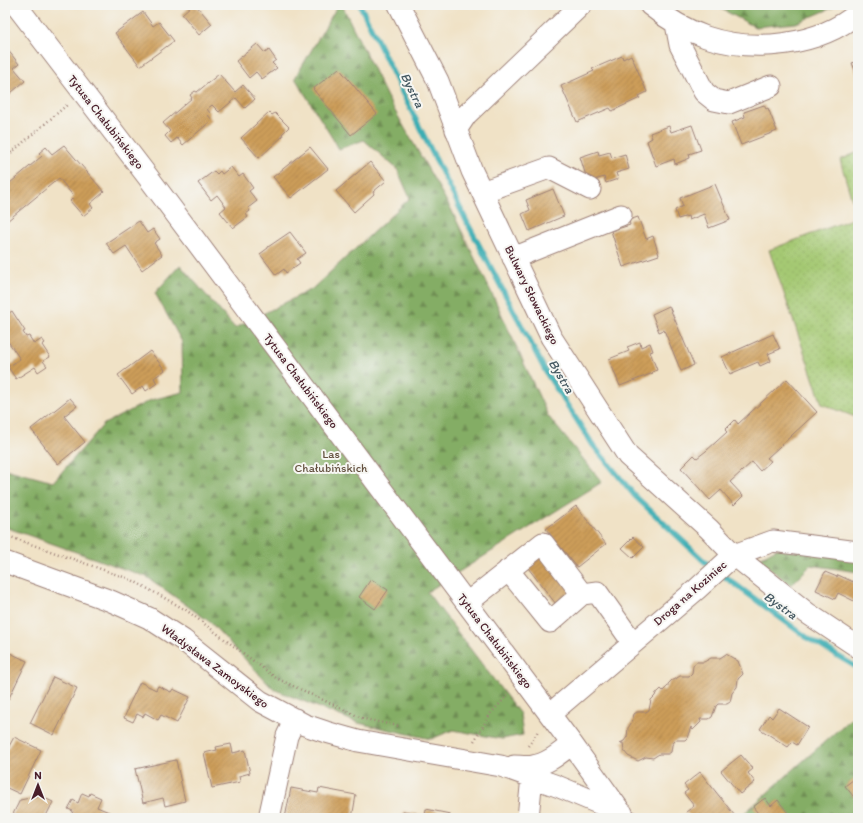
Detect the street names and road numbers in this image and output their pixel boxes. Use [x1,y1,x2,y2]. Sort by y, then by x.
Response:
street label: Tytusa Chałubińskiego [65,72,147,172]
street label: Bulwary Słowackiego [502,243,562,347]
street label: Tytusa Chałubińskiego [261,331,341,431]
street label: Droga na Koziniec [651,557,730,629]
street label: Tytusa Chałubińskiego [455,591,535,691]
street label: Władysława Zamoyskiego [158,621,272,711]

